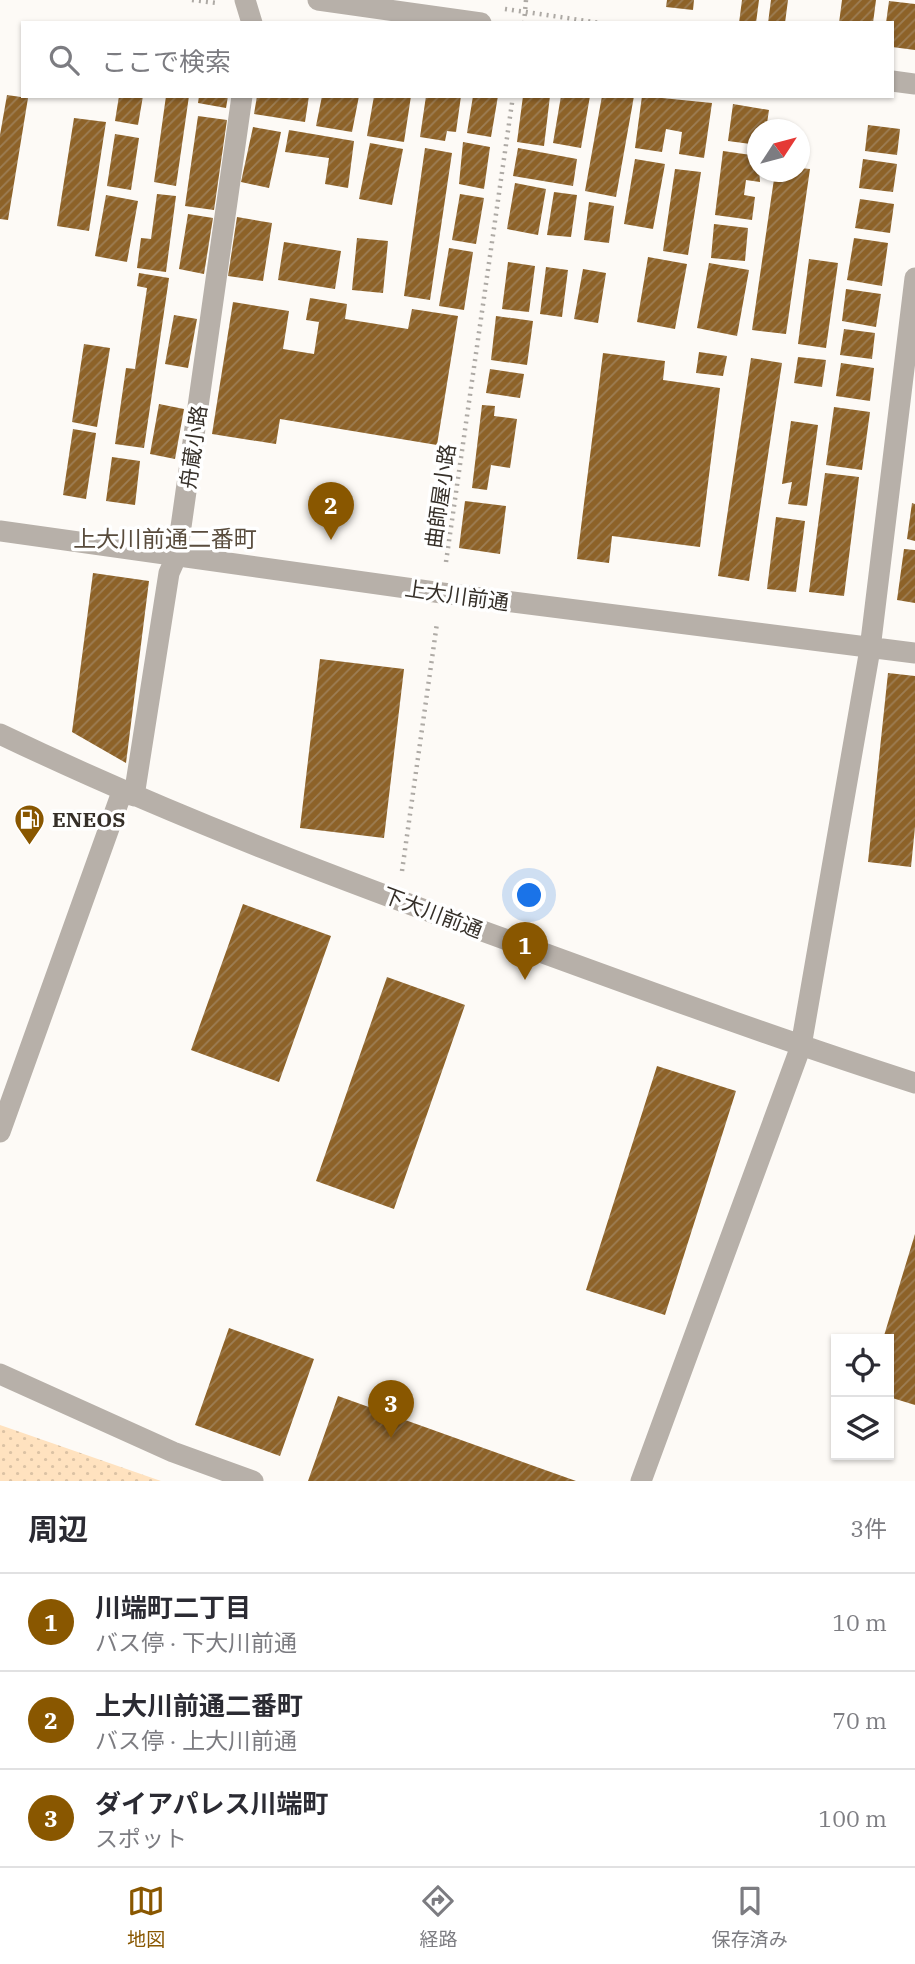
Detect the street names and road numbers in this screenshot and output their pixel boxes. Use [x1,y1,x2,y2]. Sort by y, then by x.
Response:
street label: 舟蔵小路 [173,403,213,491]
street label: 曲師屋小路 [419,442,461,550]
street label: 上大川前通 [403,574,511,616]
street label: 下大川前通 [379,880,487,944]

